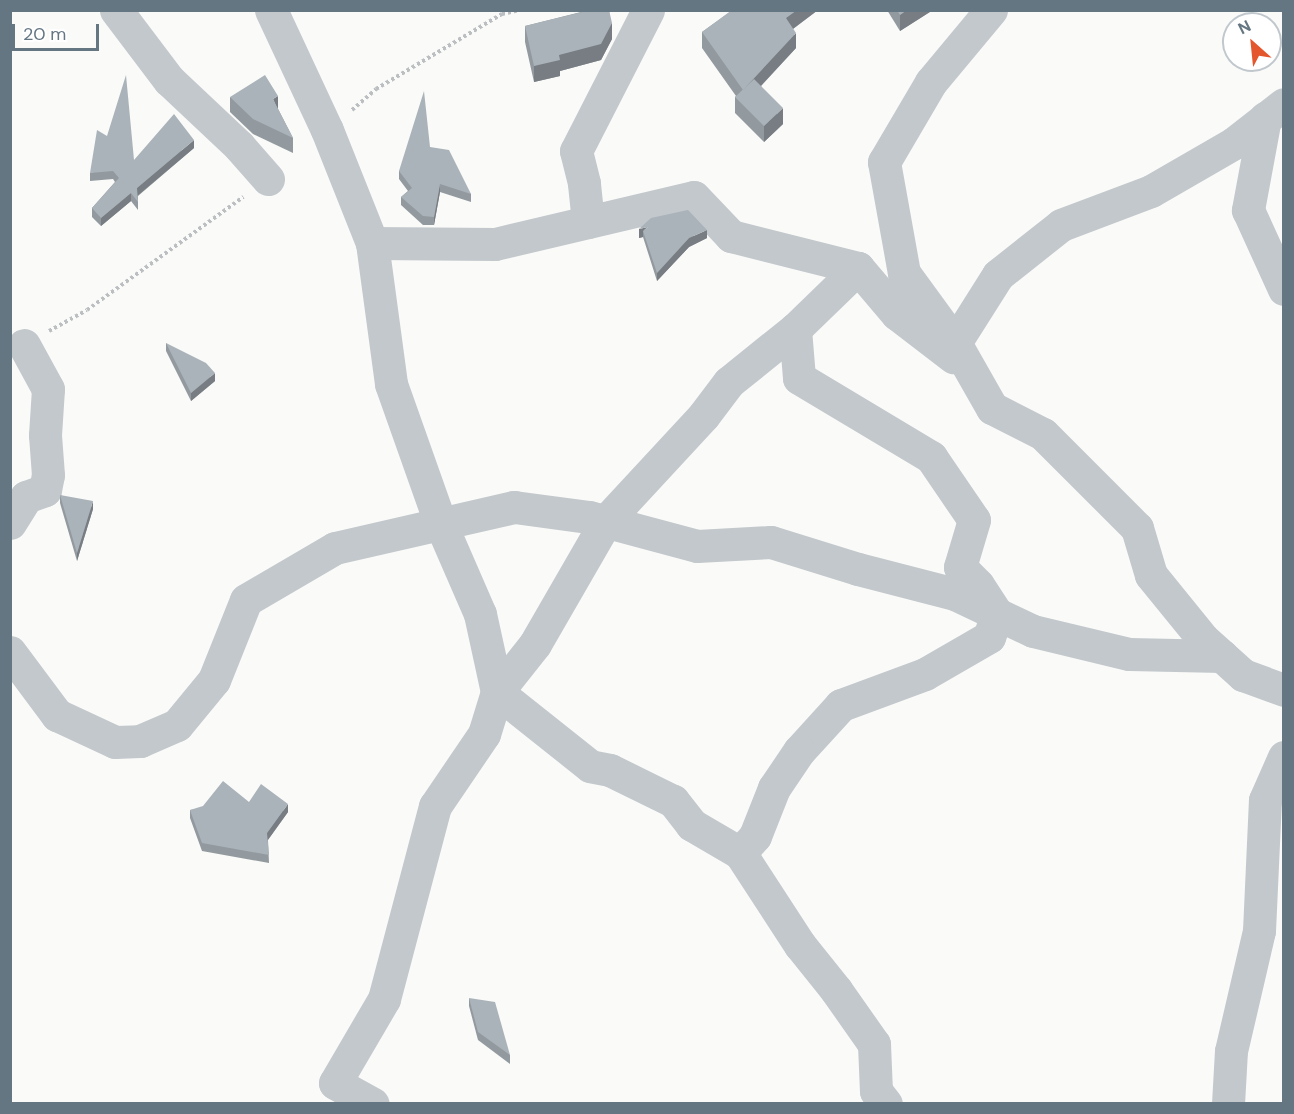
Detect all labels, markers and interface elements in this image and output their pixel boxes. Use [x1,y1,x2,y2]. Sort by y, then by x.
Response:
scale bar [15,12,102,50]
north arrow [1222,12,1282,72]
text: N [1235,15,1254,39]
text: 20 m [23,22,66,46]

